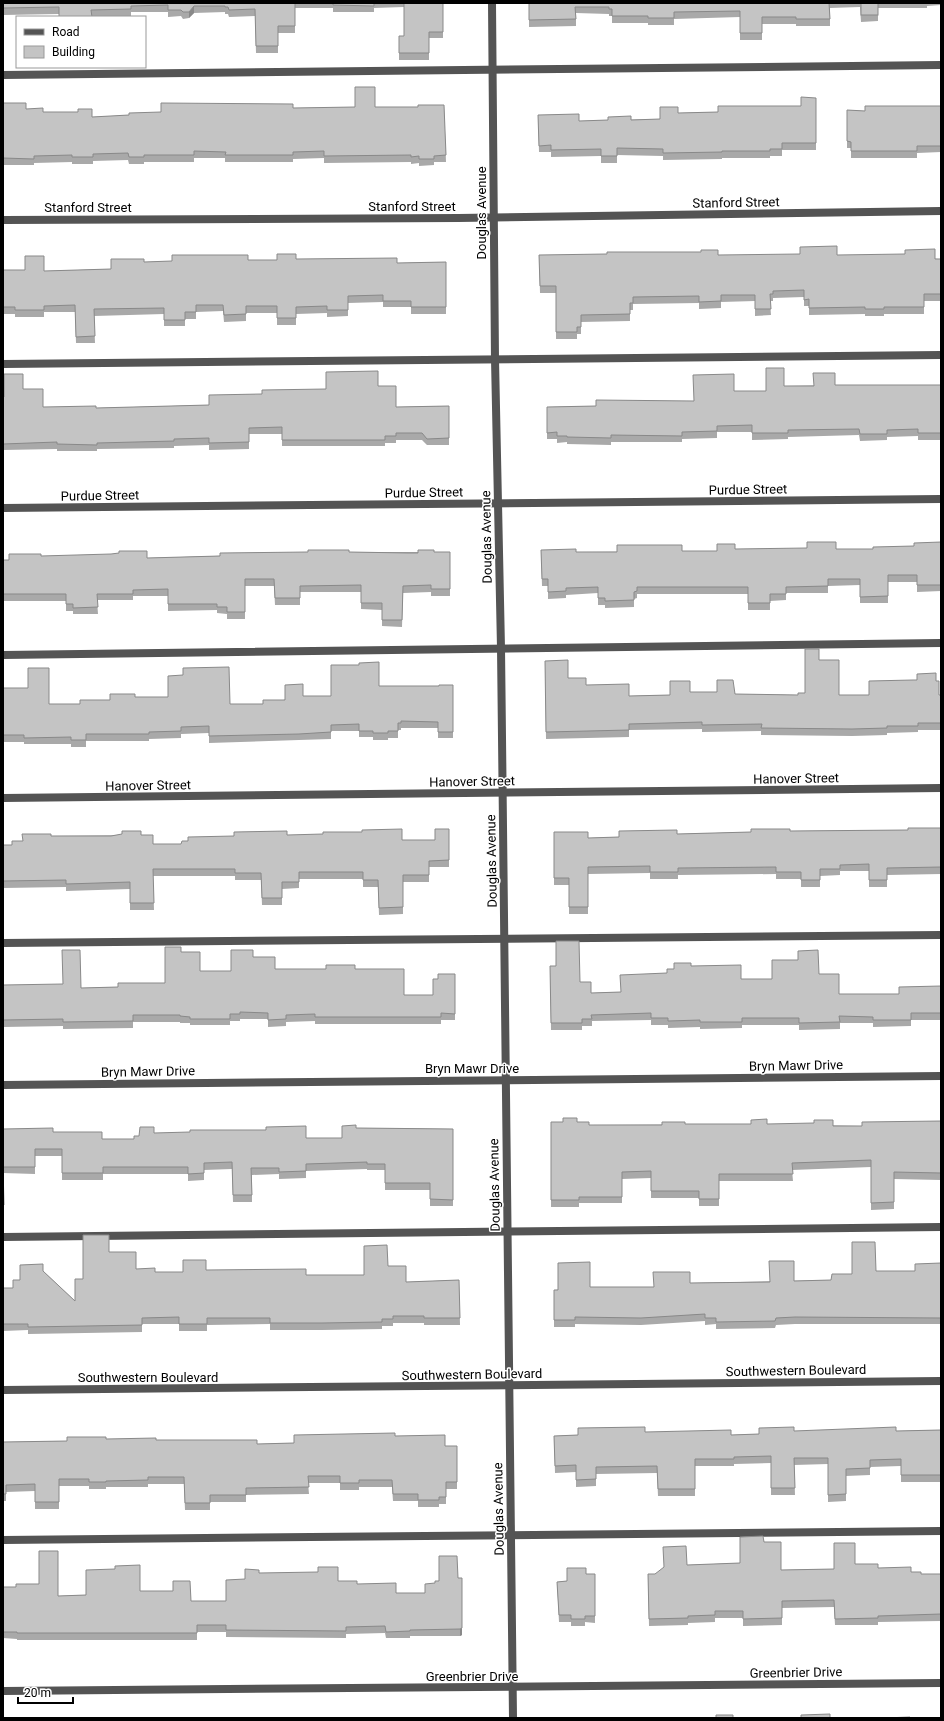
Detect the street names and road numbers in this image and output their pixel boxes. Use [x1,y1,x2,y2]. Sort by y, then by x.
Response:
street label: Douglas Avenue [474,166,489,260]
street label: Stanford Street [692,194,780,211]
street label: Stanford Street [368,199,456,214]
street label: Stanford Street [44,200,132,215]
street label: Purdue Street [709,481,787,498]
street label: Purdue Street [385,484,463,501]
street label: Purdue Street [61,487,139,504]
street label: Douglas Avenue [478,490,495,584]
street label: Hanover Street [753,770,839,787]
street label: Hanover Street [429,773,515,790]
street label: Hanover Street [105,777,191,794]
street label: Douglas Avenue [483,814,500,908]
street label: Bryn Mawr Drive [749,1057,843,1074]
street label: Bryn Mawr Drive [425,1061,519,1076]
street label: Bryn Mawr Drive [101,1063,195,1080]
street label: Douglas Avenue [486,1138,503,1232]
street label: Southwestern Boulevard [726,1362,866,1379]
street label: Southwestern Boulevard [402,1366,542,1383]
street label: Southwestern Boulevard [78,1370,218,1385]
street label: Douglas Avenue [490,1462,507,1556]
street label: Greenbrier Drive [750,1664,843,1681]
street label: Greenbrier Drive [426,1669,518,1684]

